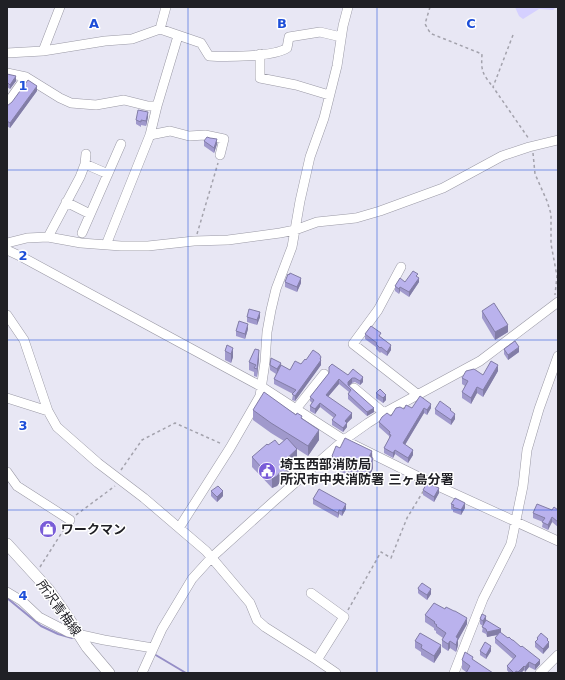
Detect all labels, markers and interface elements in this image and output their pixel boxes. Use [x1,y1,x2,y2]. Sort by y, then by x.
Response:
text: A [89,16,99,31]
text: B [277,16,287,31]
text: C [466,16,476,31]
text: 1 [18,78,28,93]
text: 2 [18,248,28,263]
text: 3 [18,418,28,433]
place label: 埼玉西部消防局 所沢市中央消防署 三ヶ島分署 [280,457,454,487]
public building icon: 埼玉西部消防局 所沢市中央消防署 三ヶ島分署 [257,461,277,481]
shop icon: ワークマン [38,519,58,539]
place label: ワークマン [61,522,126,537]
street label: 所沢青梅線 [34,577,84,639]
text: 4 [18,588,28,603]

